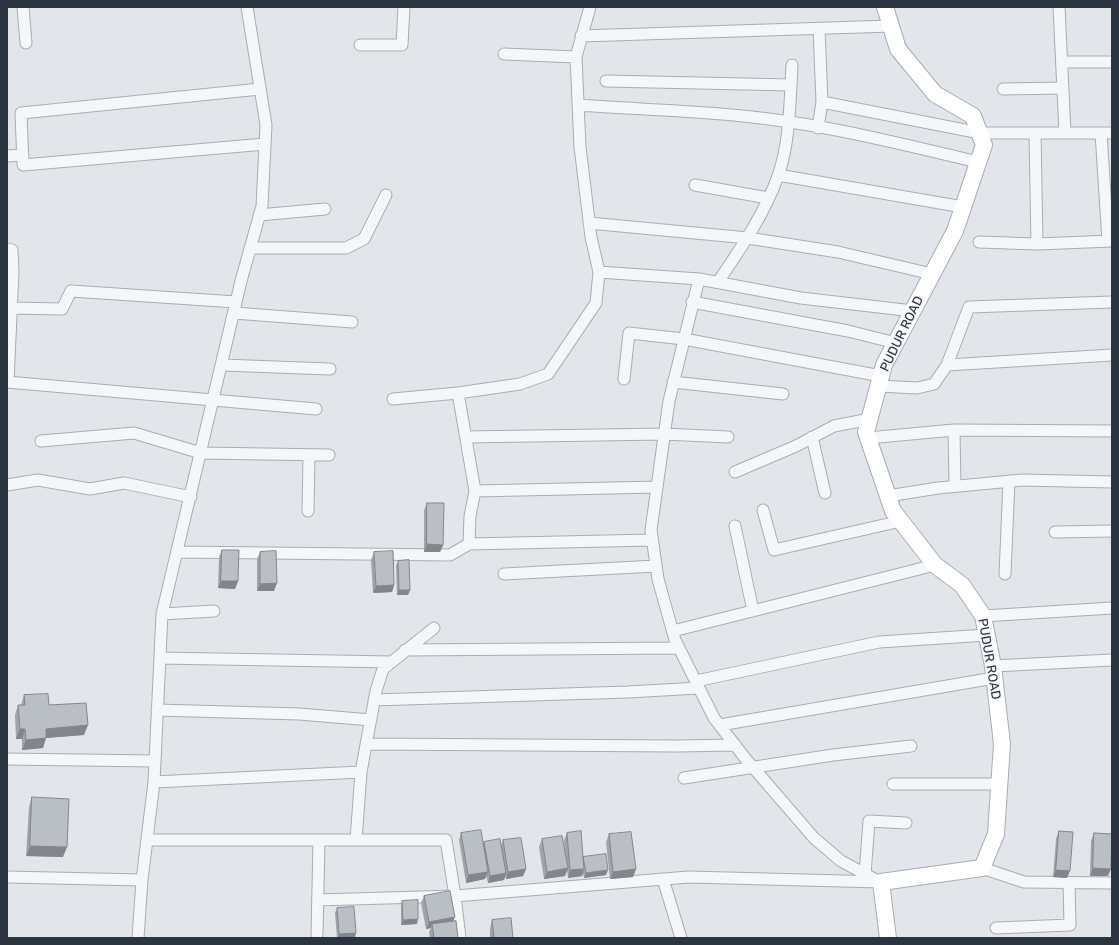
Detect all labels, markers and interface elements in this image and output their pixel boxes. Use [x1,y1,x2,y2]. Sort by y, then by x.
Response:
street label: PUDUR ROAD [877,294,927,374]
street label: PUDUR ROAD [974,617,1004,701]

